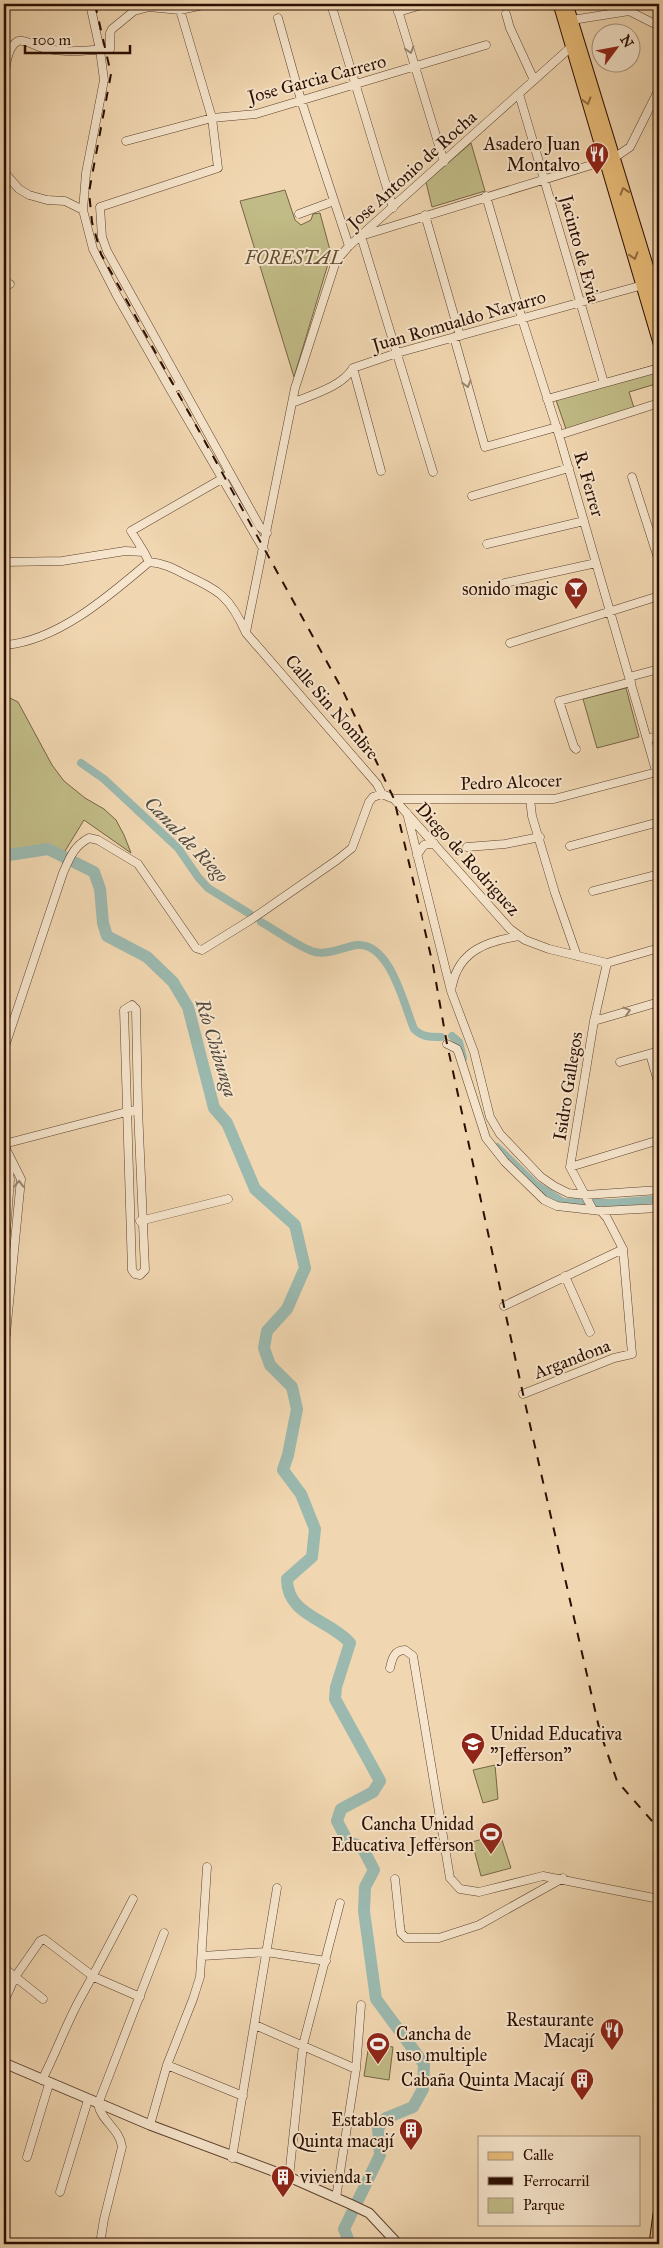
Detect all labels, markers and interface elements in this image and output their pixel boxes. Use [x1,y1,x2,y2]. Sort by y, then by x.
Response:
scale bar [25,22,130,54]
north arrow [590,22,640,72]
text: 100 m [32,31,72,49]
text: N [616,32,637,51]
one-way arrow [404,46,414,54]
street label: Jose Garcia Carrero [244,50,389,110]
one-way arrow [581,96,591,105]
street label: Jose Antonio de Rocha [341,106,482,236]
place label: Asadero Juan Montalvo [483,133,580,176]
restaurant icon: Asadero Juan Montalvo [584,141,610,175]
one-way arrow [620,187,630,195]
street label: Jacinto de Evia [554,191,605,306]
park label: FORESTAL [244,247,343,269]
one-way arrow [628,252,638,260]
street label: Juan Romualdo Navarro [368,286,549,358]
one-way arrow [461,380,472,389]
street label: R. Ferrer [569,449,609,520]
bar icon: sonido magic [563,576,589,610]
place label: sonido magic [462,578,558,601]
street label: Calle Sin Nombre [280,650,384,764]
street label: Pedro Alcocer [460,769,562,795]
water label: Canal de Riego [140,792,233,887]
street label: Diego de Rodriguez [411,798,525,921]
water label: Río Chibunga [190,995,242,1100]
one-way arrow [622,1007,630,1017]
street label: Isidro Gallegos [549,1030,588,1142]
one-way arrow [14,1180,24,1188]
street label: Argandona [530,1334,614,1385]
place label: Unidad Educativa "Jefferson" [490,1723,622,1767]
school or university icon: Unidad Educativa "Jefferson" [460,1731,486,1765]
place label: Cancha Unidad Educativa Jefferson [331,1813,474,1857]
sports icon: Cancha Unidad Educativa Jefferson [478,1821,504,1855]
place label: Restaurante Macají [506,2009,595,2052]
restaurant icon: Restaurante Macají [599,2017,625,2051]
place label: Cancha de uso multiple [396,2023,487,2066]
sports icon: Cancha de uso multiple [365,2031,391,2065]
building icon: Cabaña Quinta Macají [569,2067,595,2101]
place label: Cabaña Quinta Macají [401,2069,565,2091]
place label: Establos Quinta macají [292,2109,395,2152]
building icon: Establos Quinta macají [398,2117,424,2151]
legend [478,2136,640,2226]
text: Calle [523,2146,554,2164]
building icon: vivienda 1 [270,2164,296,2198]
place label: vivienda 1 [299,2166,372,2188]
text: Ferrocarril [523,2172,591,2190]
text: Parque [523,2196,565,2215]

